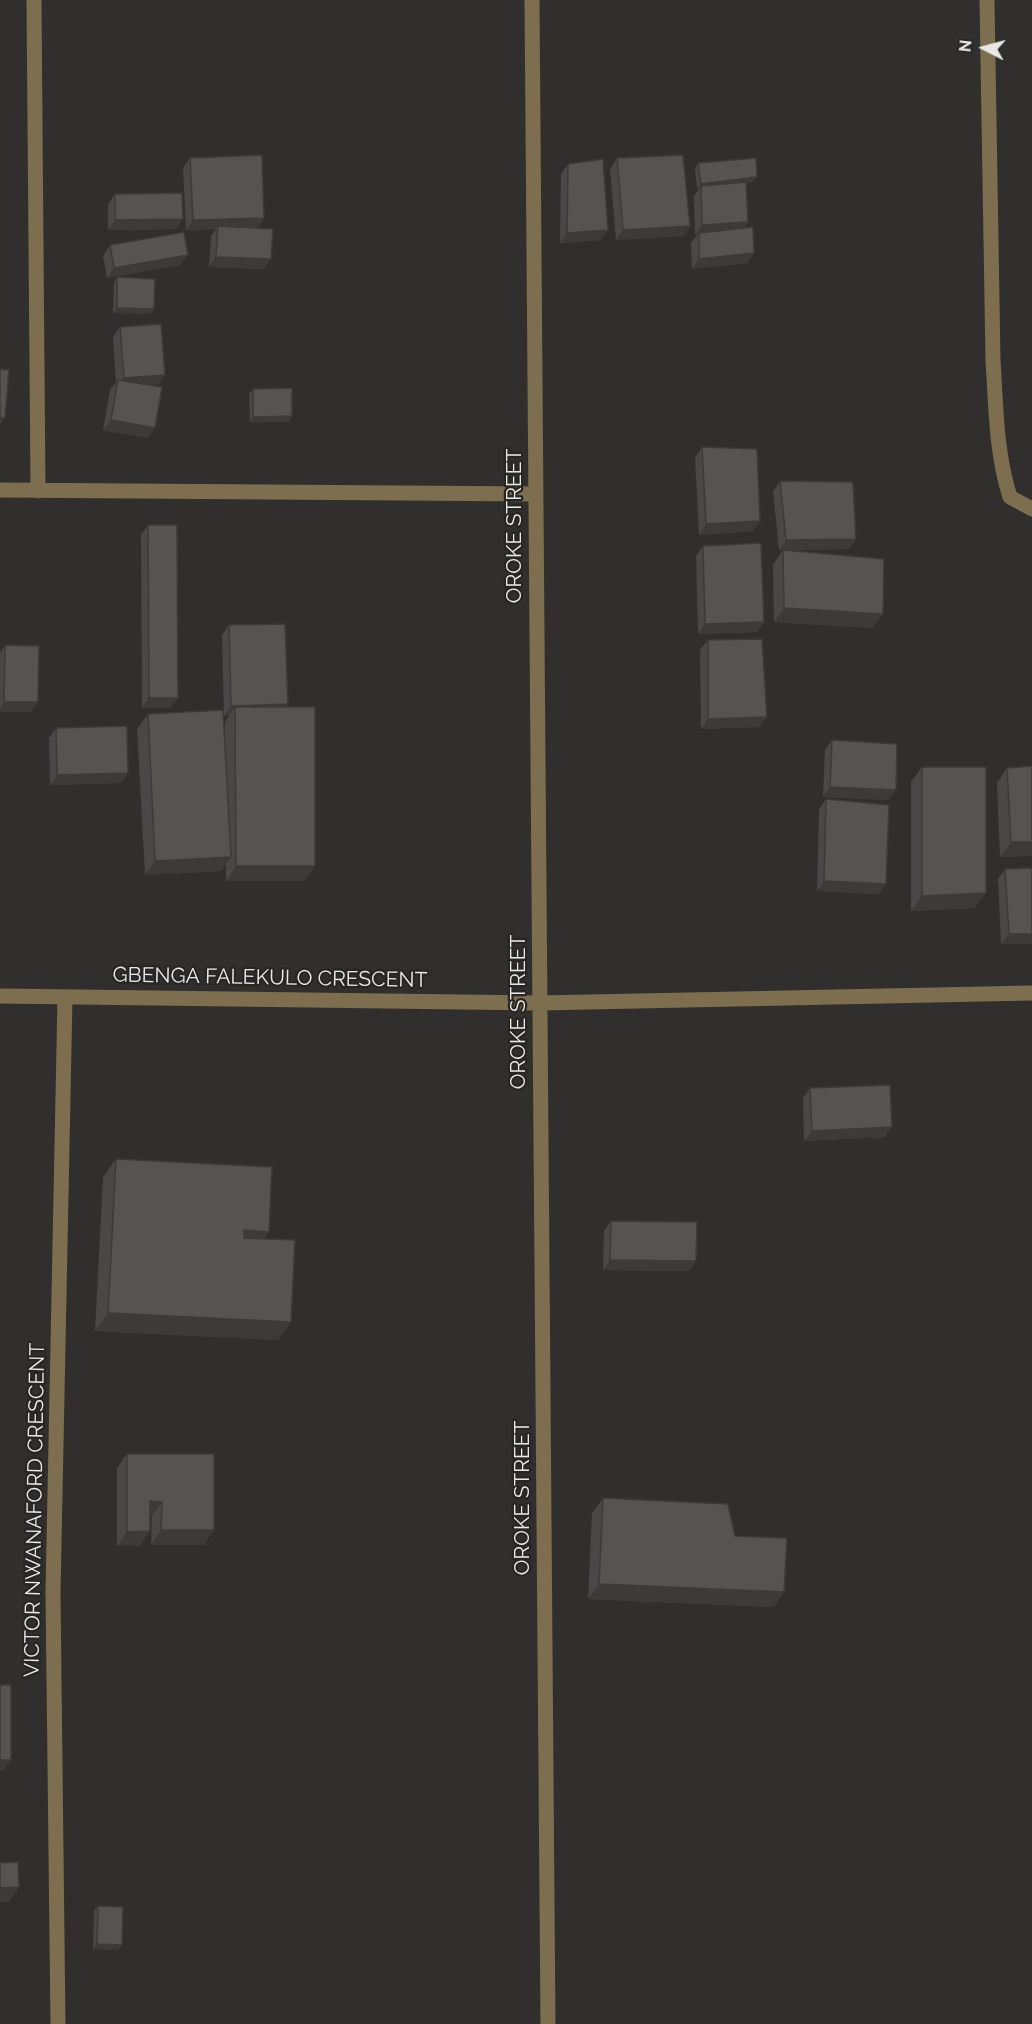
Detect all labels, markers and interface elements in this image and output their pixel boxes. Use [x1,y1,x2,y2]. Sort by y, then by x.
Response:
north arrow [954,18,1014,78]
text: N [956,39,976,53]
street label: OROKE STREET [502,449,528,603]
street label: OROKE STREET [506,935,532,1089]
street label: GBENGA FALEKULO CRESCENT [112,963,428,993]
street label: VICTOR NWANAFORD CRESCENT [19,1343,51,1677]
street label: OROKE STREET [510,1421,536,1575]

